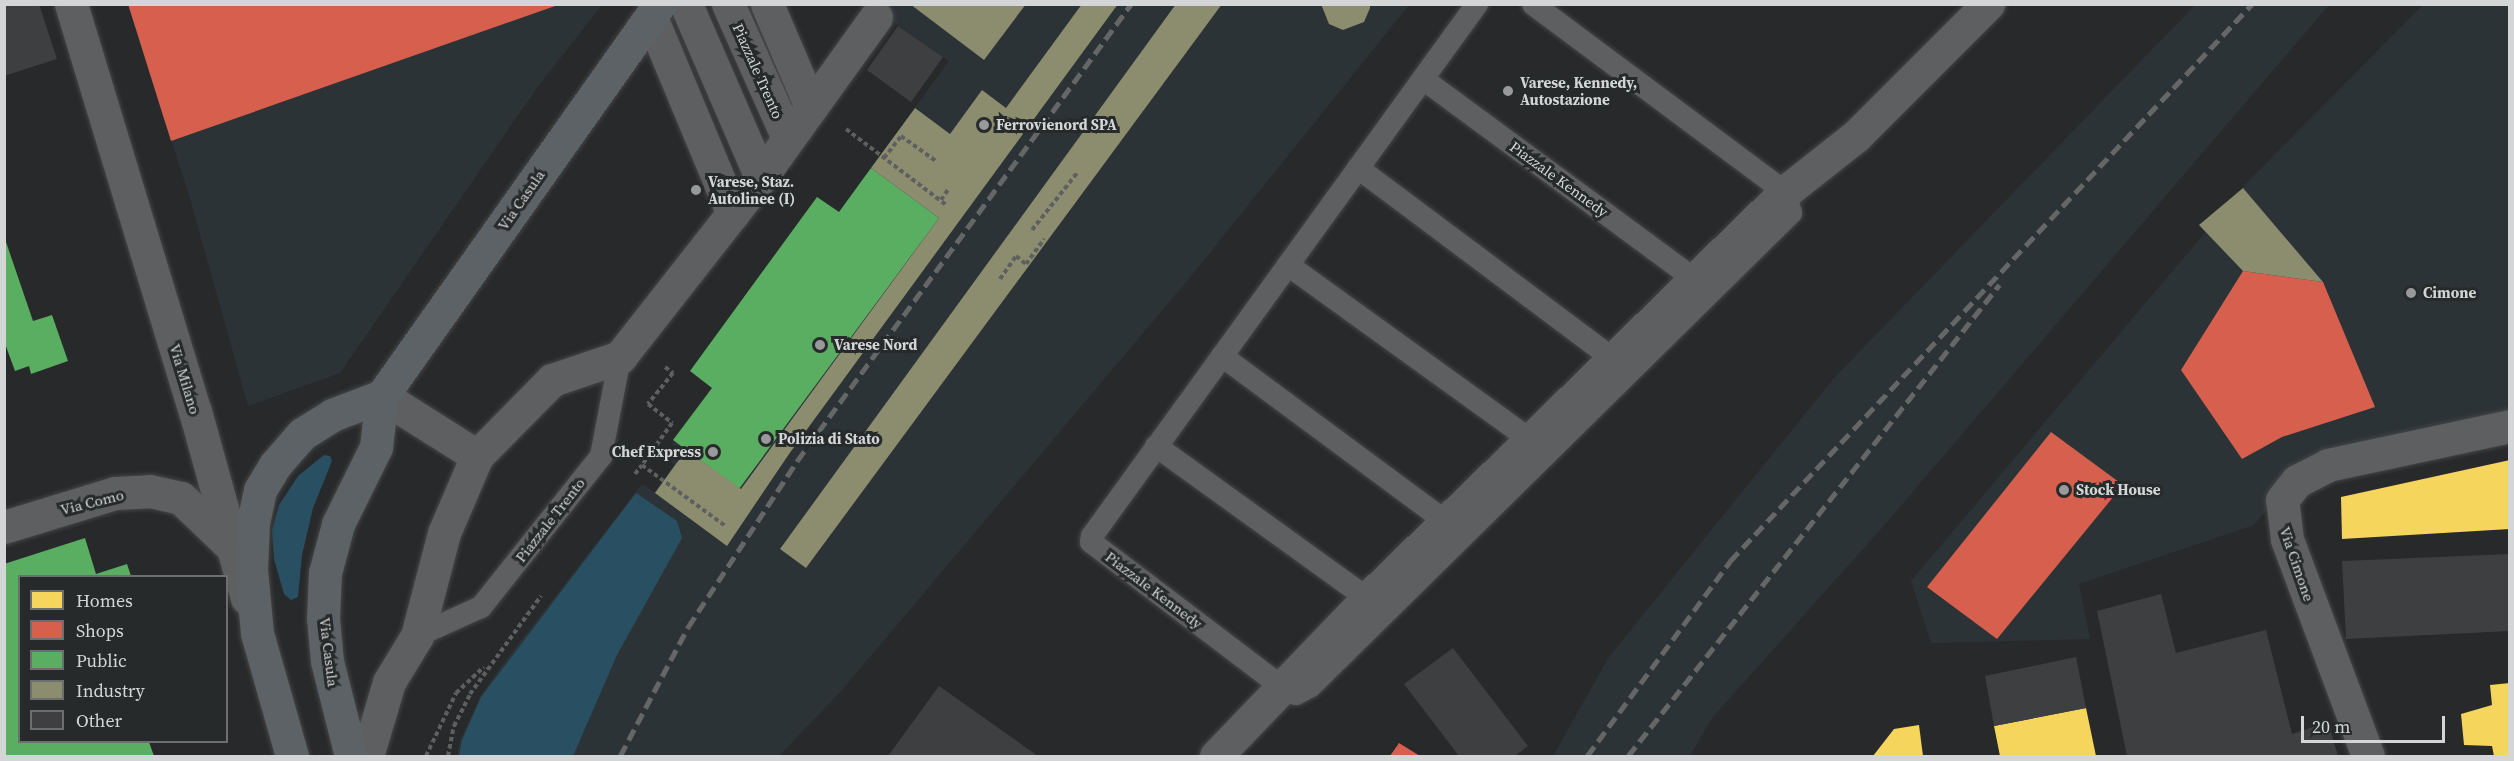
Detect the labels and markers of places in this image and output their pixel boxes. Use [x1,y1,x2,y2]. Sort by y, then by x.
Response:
place label: Varese, Kennedy, Autostazione [1520,73,1637,108]
marker: Varese, Kennedy, Autostazione [1501,84,1515,98]
place label: Ferrovienord SPA [996,116,1117,134]
marker: Ferrovienord SPA [977,118,991,132]
place label: Varese, Staz. Autolinee (I) [708,172,795,207]
marker: Varese, Staz. Autolinee (I) [689,183,703,197]
place label: Cimone [2423,284,2476,302]
marker: Cimone [2404,286,2418,300]
marker: Varese Nord [811,336,829,354]
place label: Varese Nord [834,336,917,354]
place label: Polizia di Stato [778,430,880,448]
marker: Polizia di Stato [759,432,773,446]
place label: Chef Express [612,443,701,461]
marker: Chef Express [706,445,720,459]
place label: Stock House [2076,481,2161,499]
marker: Stock House [2057,483,2071,497]

